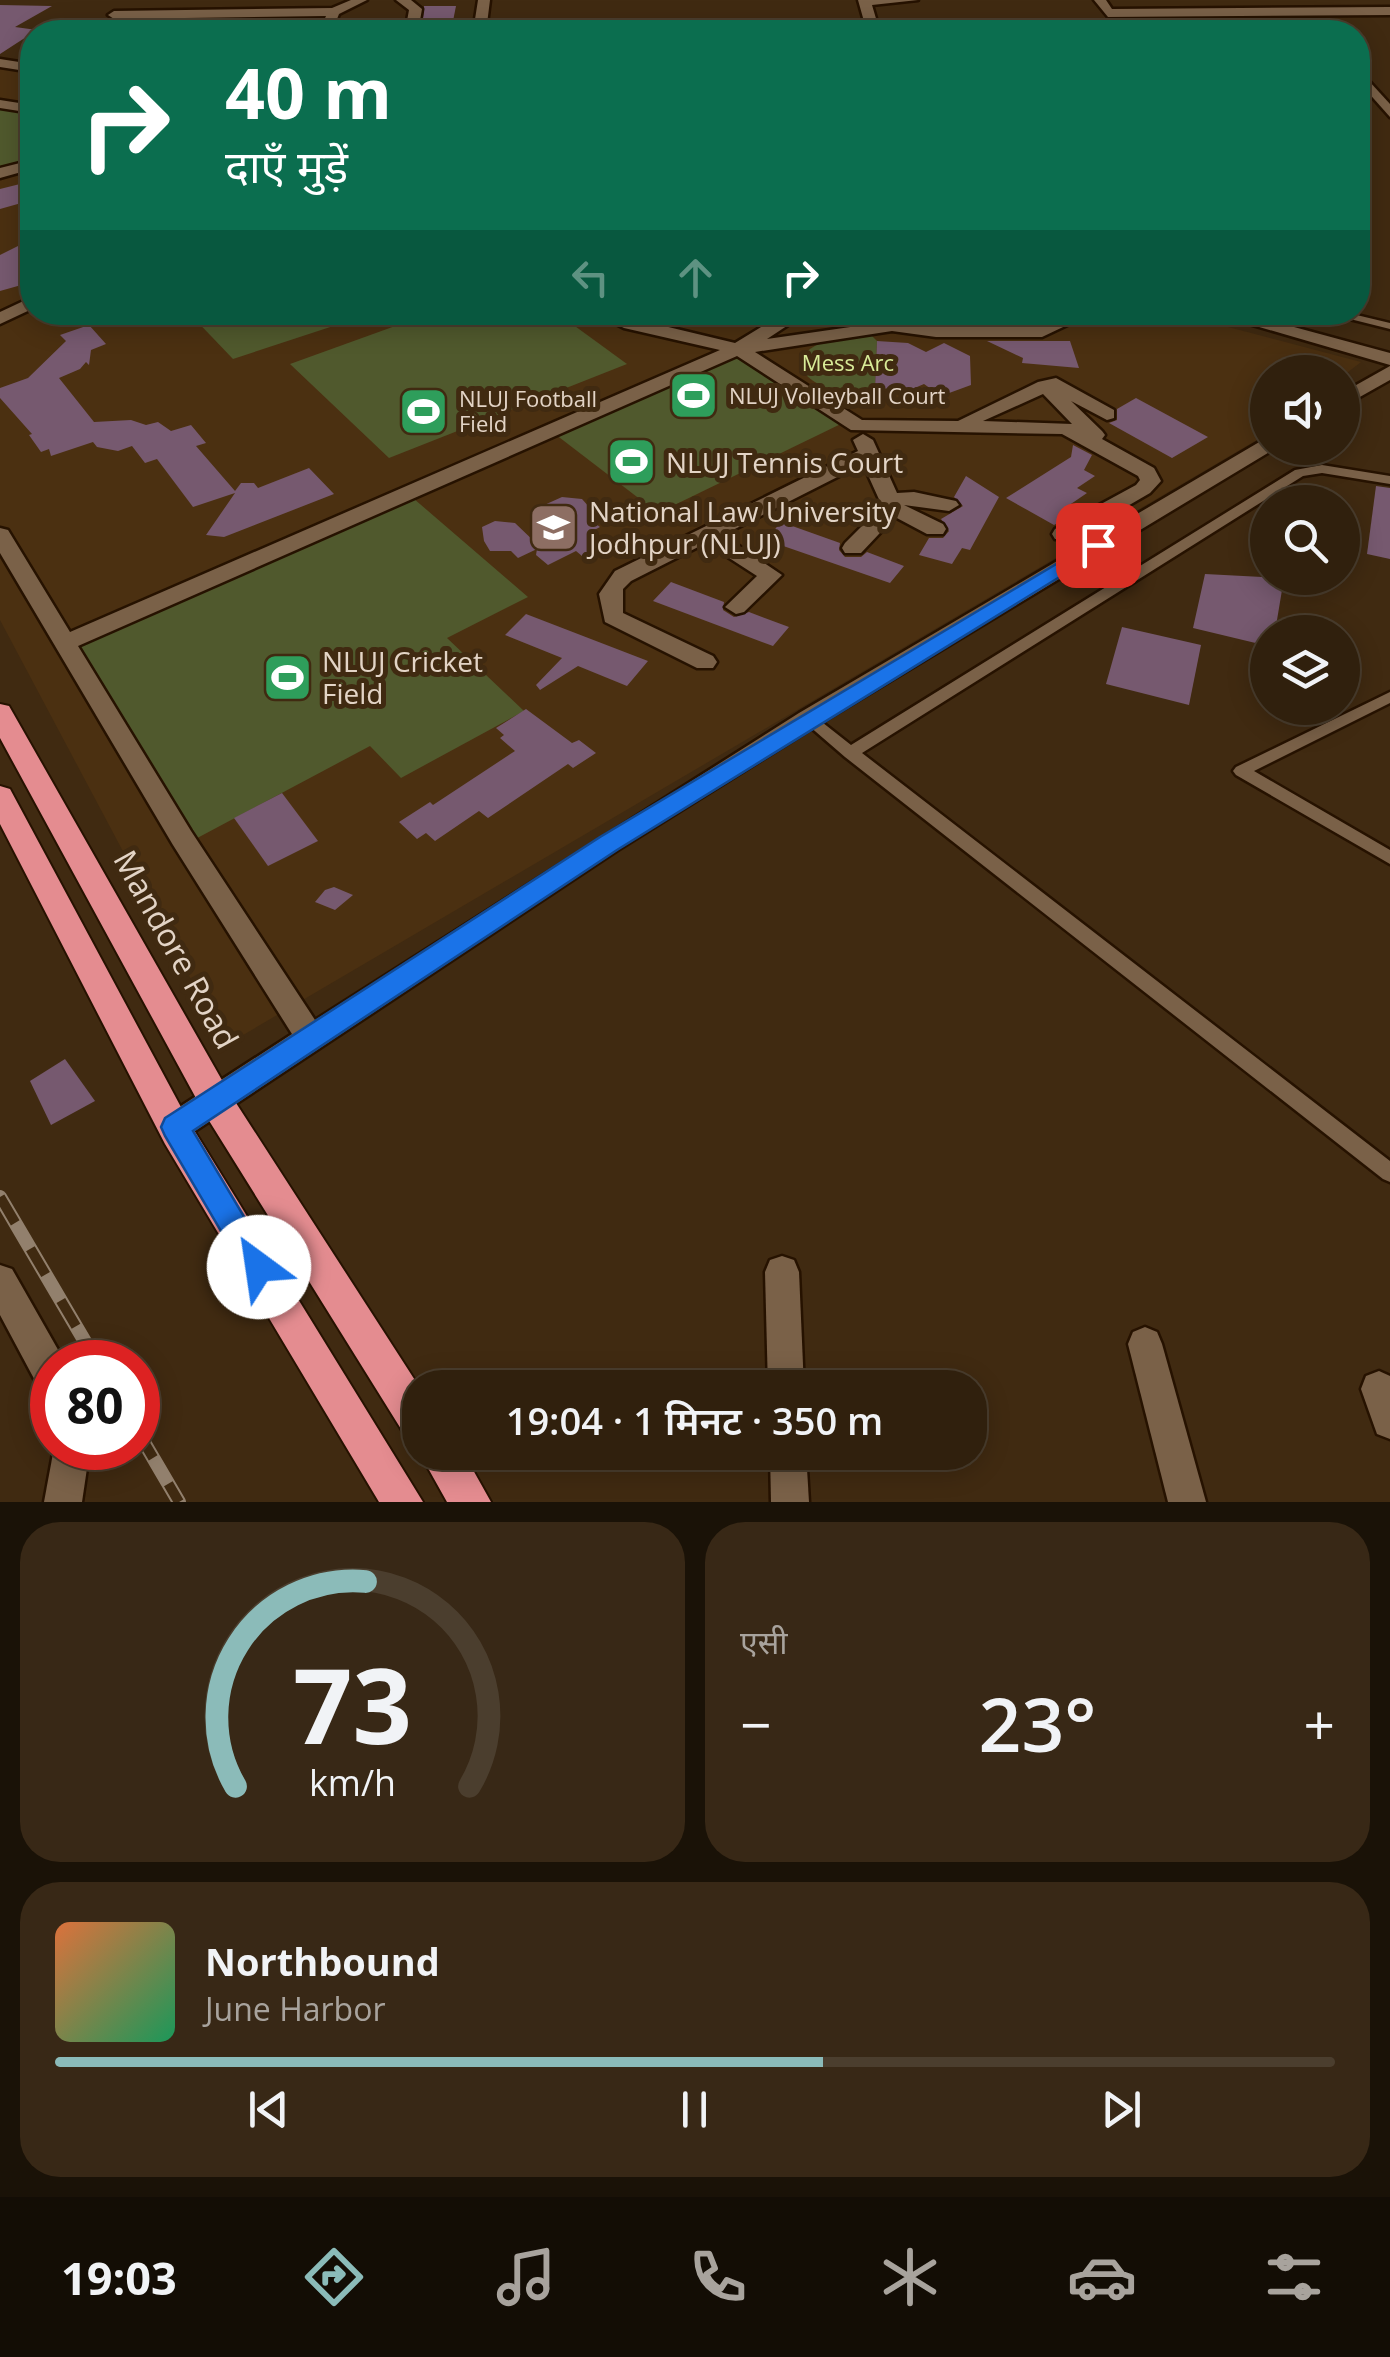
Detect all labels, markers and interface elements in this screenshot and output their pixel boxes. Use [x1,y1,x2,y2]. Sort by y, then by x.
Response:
text: 40 m [225,44,392,140]
icon: right [60,60,190,190]
text: दाएँ मुड़ें [225,135,348,196]
icon: left [563,250,618,305]
icon: ahead [668,250,723,305]
icon: right [773,250,828,305]
park label: Mess Arc [802,347,894,377]
map controls [1250,355,1360,725]
button: sound [1250,355,1360,465]
sports icon: NLUJ Volleyball Court [668,369,720,421]
place label: NLUJ Volleyball Court [729,380,946,410]
place label: NLUJ Football Field [459,383,597,438]
sports icon: NLUJ Football Field [398,385,450,437]
sports icon: NLUJ Tennis Court [605,436,657,488]
place label: NLUJ Tennis Court [666,443,903,481]
button: search [1250,485,1360,595]
place label: National Law University Jodhpur (NLUJ) [586,492,897,562]
school or university icon: National Law University Jodhpur (NLUJ) [528,501,580,553]
pin [1056,503,1141,588]
icon: arrive [1071,518,1126,573]
button: layers [1250,615,1360,725]
place label: NLUJ Cricket Field [322,642,483,712]
sports icon: NLUJ Cricket Field [261,651,313,703]
street label: Mandore Road [105,842,249,1056]
position arrow [207,1215,311,1319]
speed limit sign: 80 [30,1340,160,1470]
text: 19:04 · 1 मिनट · 350 m [506,1394,883,1446]
text: एसी [740,1620,788,1663]
text: 73 [293,1633,412,1774]
text: 23° [979,1672,1096,1774]
text: − [740,1686,771,1761]
text: + [1304,1686,1335,1761]
text: km/h [309,1758,396,1806]
text: Northbound [205,1935,440,1987]
text: June Harbor [205,1987,385,2030]
icon: previous [241,2082,296,2137]
icon: pause [667,2082,722,2137]
icon: next [1094,2082,1149,2137]
icon: directions [299,2242,369,2312]
icon: music [491,2242,561,2312]
icon: phone [683,2242,753,2312]
icon: climate [875,2242,945,2312]
icon: car [1067,2242,1137,2312]
icon: filters [1259,2242,1329,2312]
text: 19:03 [61,2247,177,2308]

